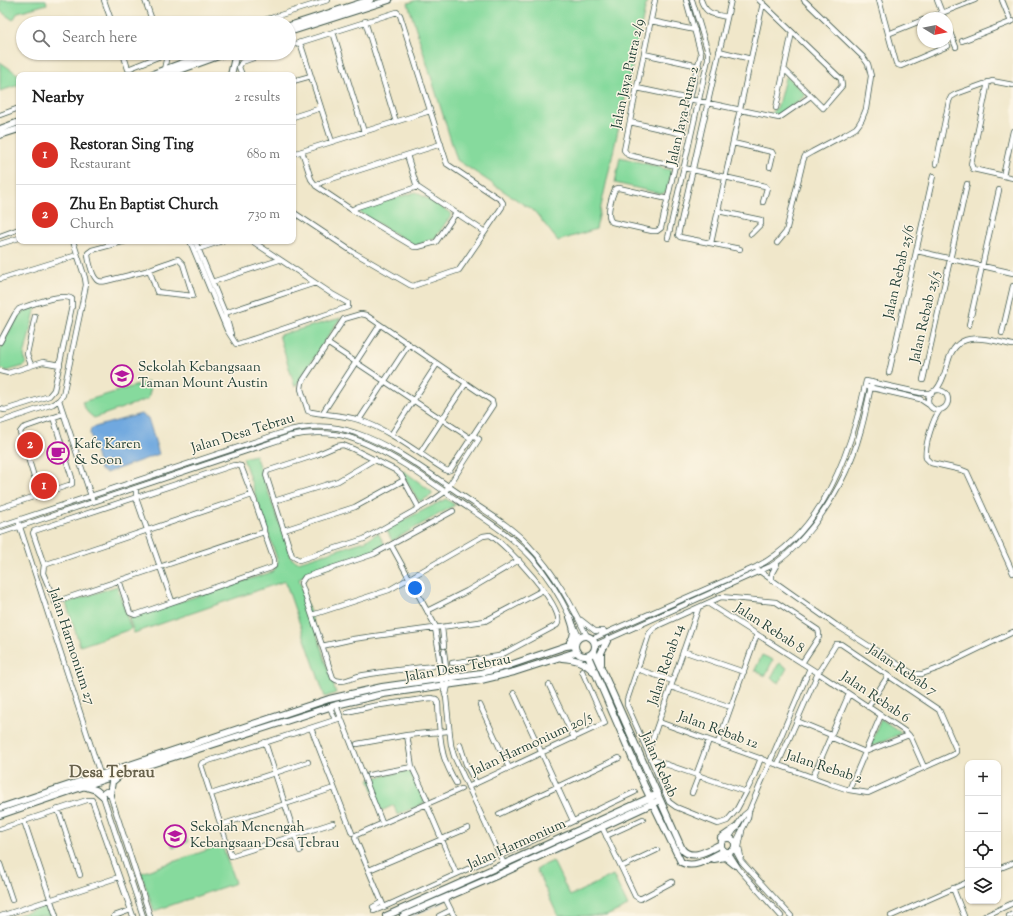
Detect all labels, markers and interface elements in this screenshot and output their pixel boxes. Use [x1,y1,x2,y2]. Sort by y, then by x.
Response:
north arrow [917,12,953,48]
search box [16,16,296,60]
street label: Jalan Jaya Putra 2/9 [607,17,650,132]
icon: search [30,27,52,49]
text: Search here [62,28,137,49]
street label: Jalan Jaya Putra 2 [663,64,705,168]
text: Nearby [32,86,84,110]
text: 2 results [235,89,280,107]
text: Restoran Sing Ting [70,135,194,156]
text: 1 [43,146,47,164]
text: 680 m [247,146,280,164]
text: Restaurant [70,156,131,174]
text: Zhu En Baptist Church [70,195,219,216]
text: 2 [42,206,48,224]
text: 730 m [248,206,280,224]
text: Church [70,216,114,234]
street label: Jalan Rebab 25/6 [879,223,921,322]
street label: Jalan Rebab 25/5 [905,269,946,366]
place label: Sekolah Kebangsaan Taman Mount Austin [138,358,268,394]
school or university icon: Sekolah Kebangsaan Taman Mount Austin [109,363,135,389]
street label: Jalan Desa Tebrau [188,409,297,459]
pin: 2 [17,430,43,460]
place label: Kafe Karen & Soon [74,435,141,471]
cafe icon: Kafe Karen & Soon [45,440,71,466]
pin: 1 [31,471,57,501]
your location [405,578,425,598]
street label: Jalan Harmonium 27 [42,585,99,708]
street label: Jalan Rebab 8 [729,598,808,659]
street label: Jalan Rebab 14 [643,622,690,709]
street label: Jalan Rebab 7 [863,640,941,702]
street label: Jalan Desa Tebrau [403,650,512,688]
street label: Jalan Rebab 6 [836,667,914,729]
street label: Jalan Rebab 12 [674,707,761,755]
street label: Jalan Harmonium 20/5 [467,708,596,782]
street label: Jalan Rebab [634,728,681,801]
street label: Jalan Rebab 2 [782,746,865,790]
map controls [965,760,1001,904]
button: + [965,760,1001,796]
district label: Desa Tebrau [69,762,156,785]
button: − [965,796,1001,832]
street label: Jalan Harmonium [464,814,570,876]
place label: Sekolah Menengah Kebangsaan Desa Tebrau [190,818,339,854]
school or university icon: Sekolah Menengah Kebangsaan Desa Tebrau [162,823,188,849]
button: locate [965,832,1001,868]
button: layers [965,868,1001,904]

